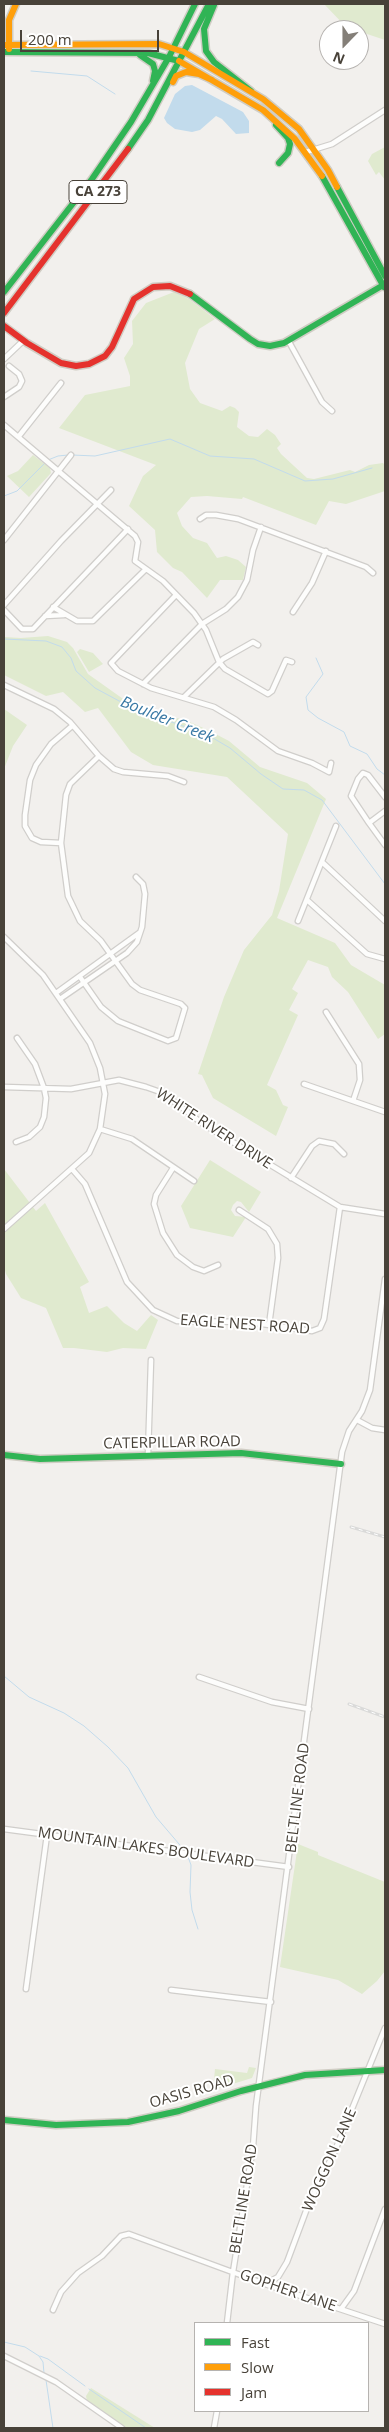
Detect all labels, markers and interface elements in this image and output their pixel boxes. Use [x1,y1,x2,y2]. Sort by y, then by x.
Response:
scale bar [22,20,161,52]
north arrow [319,20,369,70]
text: 200 m [28,29,72,49]
text: N [330,48,347,69]
road number: CA 273 [69,180,127,203]
water label: Boulder Creek [117,693,217,747]
street label: WHITE RIVER DRIVE [152,1085,276,1173]
street label: EAGLE NEST ROAD [179,1311,311,1339]
street label: CATERPILLAR ROAD [103,1433,241,1453]
street label: BELTLINE ROAD [282,1742,314,1854]
street label: MOUNTAIN LAKES BOULEVARD [37,1824,255,1872]
street label: OASIS ROAD [148,2071,236,2113]
street label: WOGGON LANE [299,2106,361,2214]
street label: BELTLINE ROAD [226,2143,262,2255]
street label: GOPHER LANE [237,2266,339,2316]
legend [194,2322,369,2412]
text: Fast [241,2332,270,2352]
text: Slow [241,2357,274,2377]
text: Jam [241,2382,267,2402]

